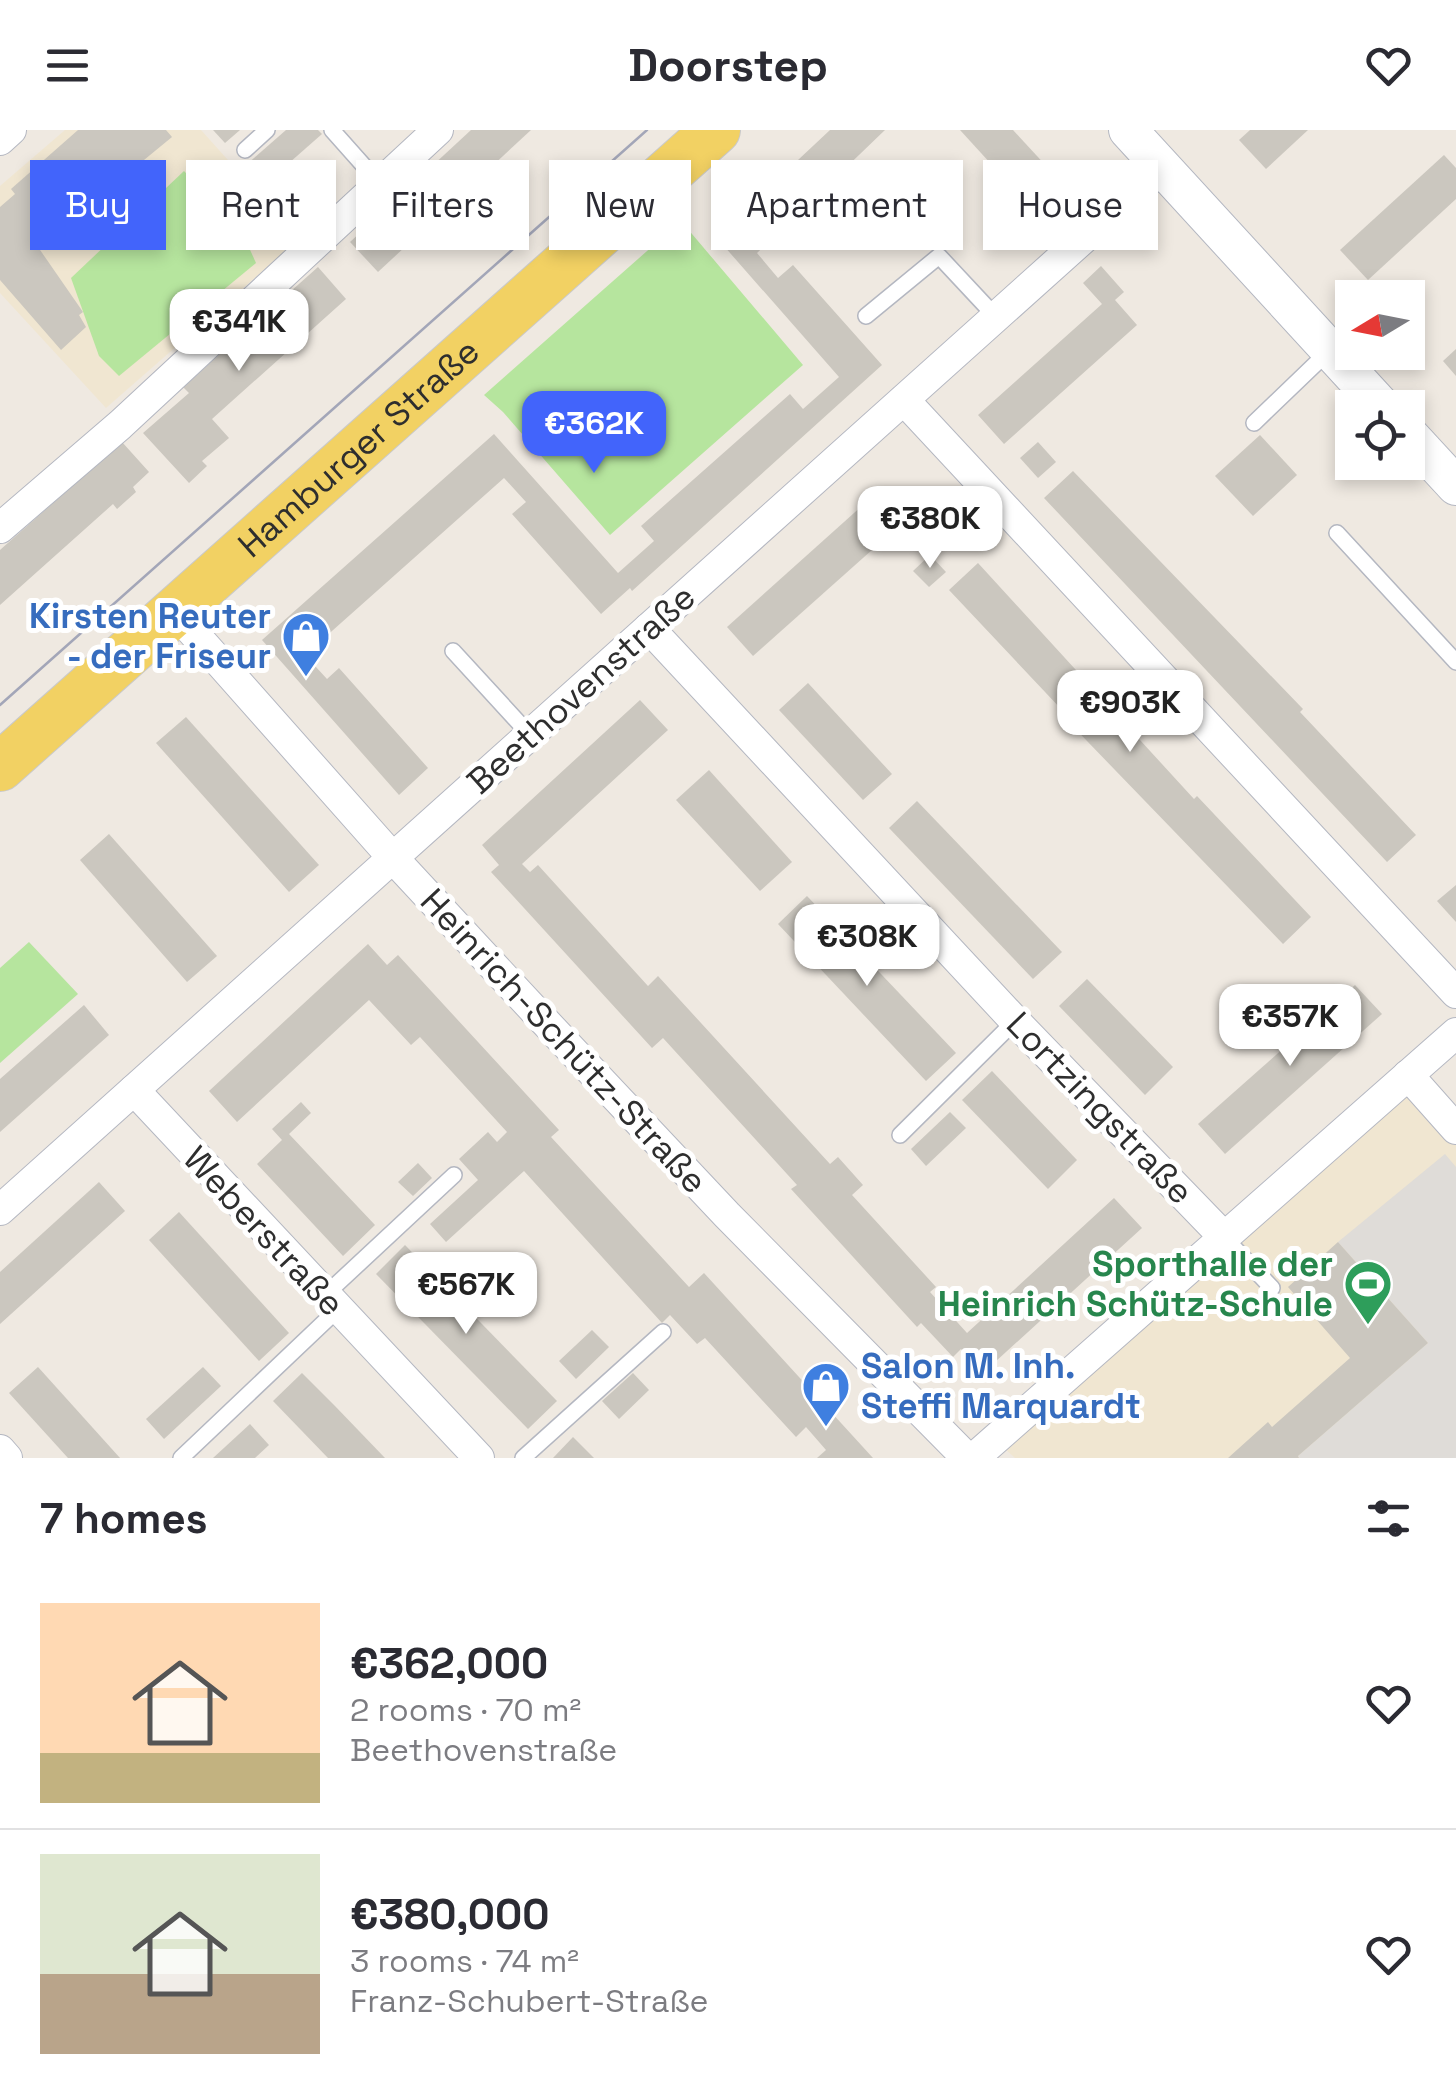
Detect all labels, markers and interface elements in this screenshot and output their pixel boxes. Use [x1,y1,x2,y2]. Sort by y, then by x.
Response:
text: Doorstep [628,37,828,94]
icon: menu [40,38,95,93]
icon: heart [1361,38,1416,93]
chip: Buy [30,160,166,250]
chip: Rent [186,160,336,250]
chip: Filters [356,160,529,250]
chip: New [549,160,691,250]
chip: Apartment [711,160,963,250]
chip: House [983,160,1158,250]
north arrow [1335,280,1425,370]
map controls [1335,280,1425,480]
pin: €341K [169,289,309,374]
text: €341K [192,301,286,341]
street label: Hamburger Straße [229,329,488,567]
button: locate [1335,390,1425,480]
pin: €362K [524,391,664,476]
text: €362K [544,403,644,443]
pin: €380K [860,486,1000,571]
text: €380K [879,498,981,538]
street label: Beethovenstraße [458,575,704,803]
place label: Kirsten Reuter - der Friseur [29,594,271,678]
shop icon: Kirsten Reuter - der Friseur [280,610,332,678]
pin: €903K [1060,670,1200,755]
text: €903K [1079,682,1181,722]
street label: Heinrich-Schütz-Straße [411,879,717,1203]
pin: €308K [797,904,937,989]
text: €308K [816,916,918,956]
pin: €357K [1220,984,1360,1069]
text: €357K [1241,996,1339,1036]
street label: Lortzingstraße [997,1003,1203,1213]
street label: Weberstraße [174,1137,354,1325]
place label: Sporthalle der Heinrich Schütz-Schule [938,1242,1333,1326]
pin: €567K [396,1252,536,1337]
sports icon: Sporthalle der Heinrich Schütz-Schule [1342,1258,1394,1326]
text: €567K [417,1264,515,1304]
place label: Salon M. Inh. Steffi Marquardt [861,1344,1141,1428]
shop icon: Salon M. Inh. Steffi Marquardt [800,1360,852,1428]
icon: filters [1361,1491,1416,1546]
text: 7 homes [40,1492,208,1545]
text: €362,000 [350,1637,548,1690]
icon: home [120,1643,240,1763]
icon: heart [1361,1676,1416,1731]
text: 2 rooms · 70 m² [350,1690,581,1730]
text: Beethovenstraße [350,1730,617,1770]
text: €380,000 [350,1888,549,1941]
icon: home [120,1894,240,2014]
icon: heart [1361,1927,1416,1982]
text: 3 rooms · 74 m² [350,1941,579,1981]
text: Franz-Schubert-Straße [350,1981,709,2021]

